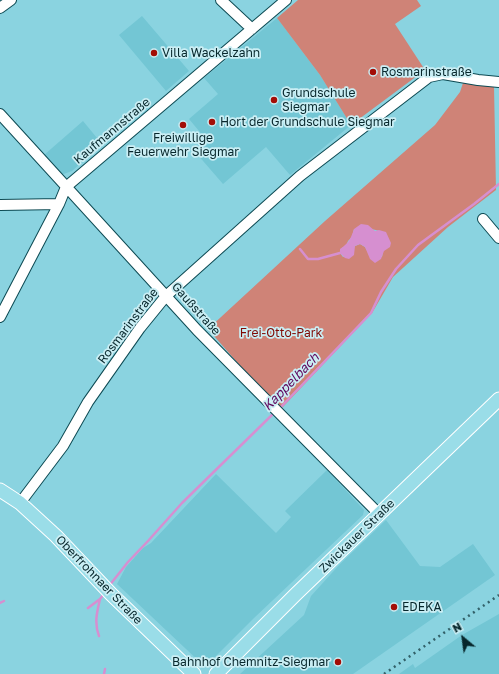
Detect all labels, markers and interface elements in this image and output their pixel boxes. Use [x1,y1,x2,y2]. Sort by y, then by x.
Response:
place label: Villa Wackelzahn [162,46,260,60]
marker: Villa Wackelzahn [149,48,159,58]
place label: Rosmarinstraße [381,65,472,79]
marker: Rosmarinstraße [368,67,378,77]
place label: Grundschule Siegmar [282,86,355,114]
street label: Kaufmannstraße [71,95,153,167]
marker: Grundschule Siegmar [269,95,279,105]
place label: Hort der Grundschule Siegmar [220,115,395,129]
marker: Hort der Grundschule Siegmar [207,117,217,127]
marker: Freiwillige Feuerwehr Siegmar [178,120,188,130]
place label: Freiwillige Feuerwehr Siegmar [127,131,239,159]
street label: Gaußstraße [169,280,223,338]
street label: Rosmarinstraße [95,285,161,367]
park label: Frei-Otto-Park [240,326,322,340]
water label: Kappelbach [260,350,322,414]
street label: Zwickauer Straße [316,496,398,576]
street label: Oberfrohnaer Straße [53,533,145,627]
place label: EDEKA [402,600,442,614]
marker: EDEKA [389,602,399,612]
north arrow [443,618,483,658]
text: N [450,619,464,635]
place label: Bahnhof Chemnitz-Siegmar [172,655,330,669]
marker: Bahnhof Chemnitz-Siegmar [333,657,343,667]

